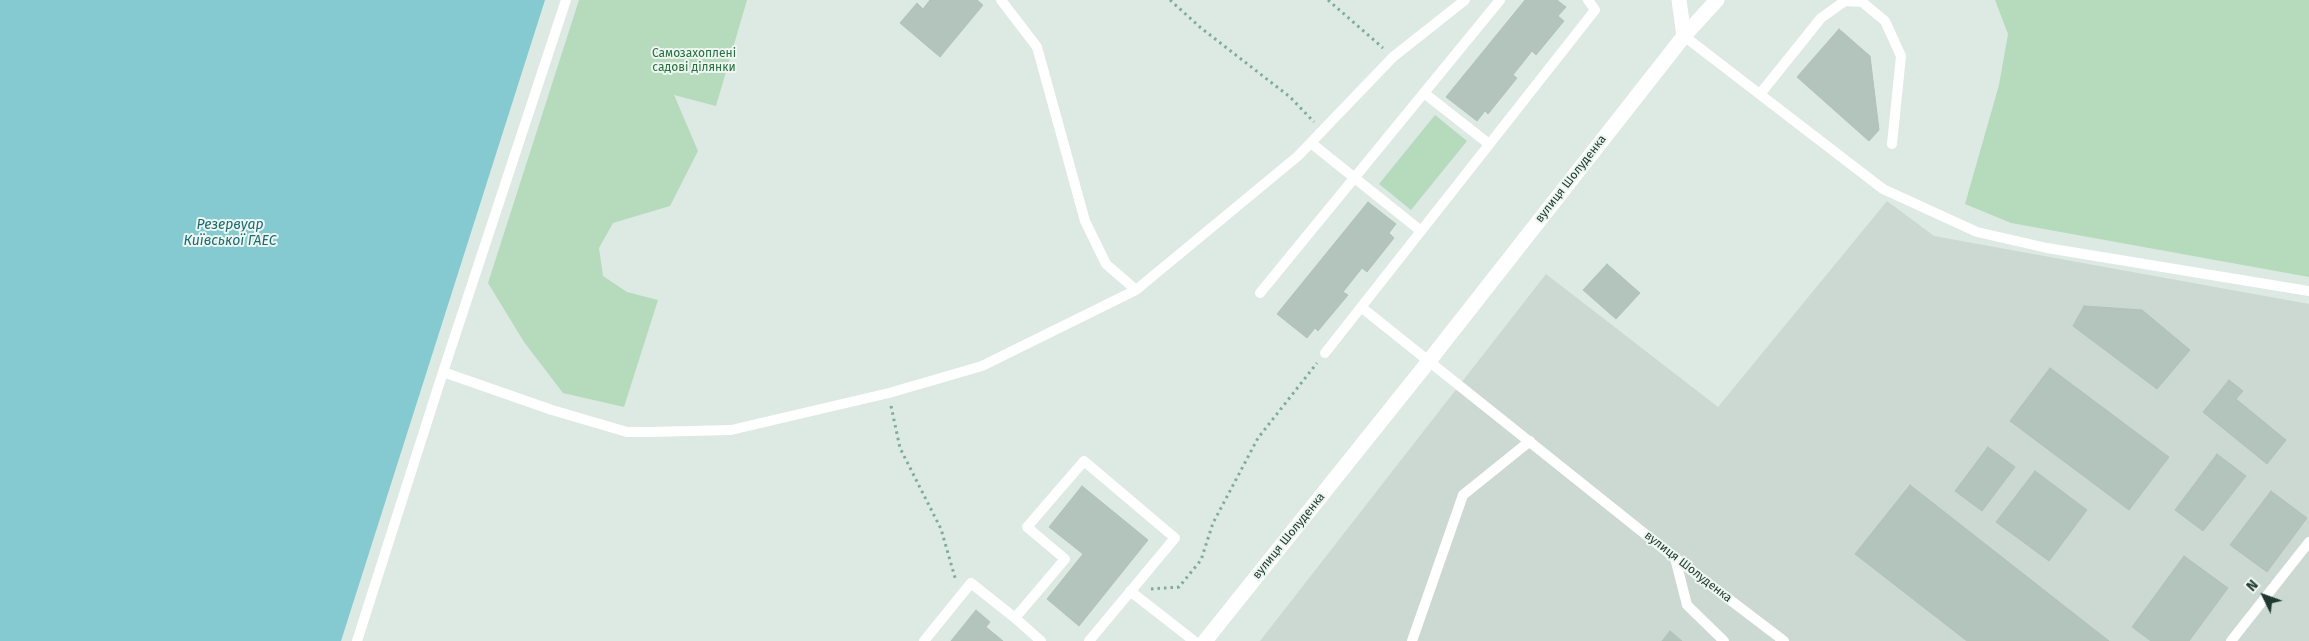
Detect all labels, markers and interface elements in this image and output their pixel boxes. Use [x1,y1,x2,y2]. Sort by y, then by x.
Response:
park label: Самозахоплені садові ділянки [652,47,736,75]
street label: вулиця Шолуденка [1532,132,1610,226]
water label: Резервуар Київської ГАЕС [184,217,276,250]
street label: вулиця Шолуденка [1250,490,1328,582]
street label: вулиця Шолуденка [1641,528,1735,606]
north arrow [2239,571,2289,621]
text: N [2243,576,2262,595]

